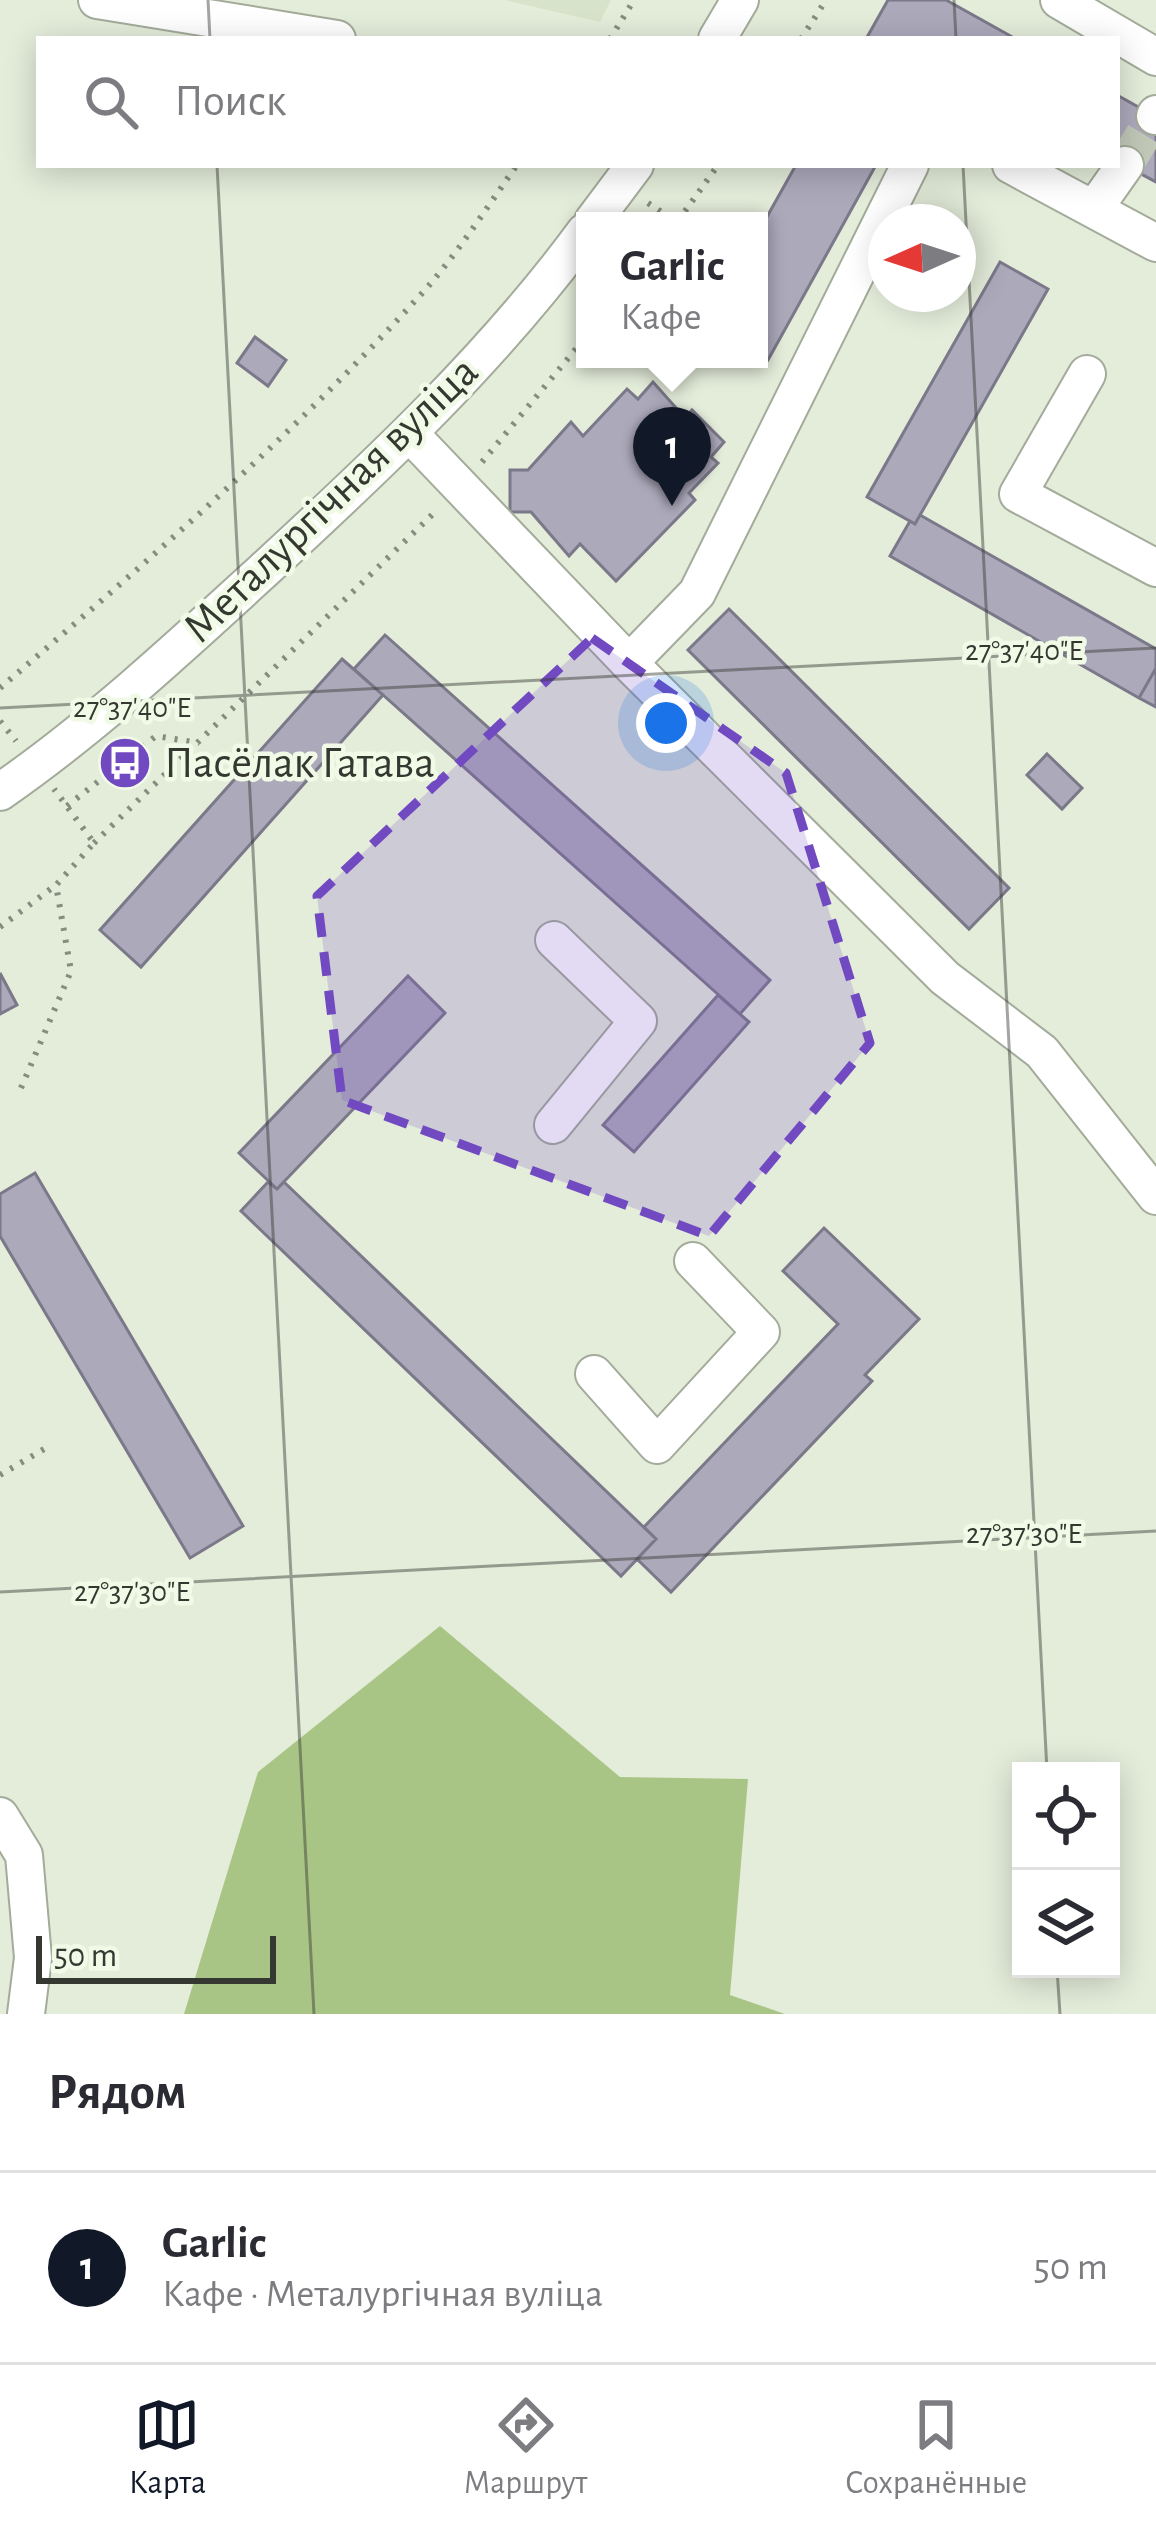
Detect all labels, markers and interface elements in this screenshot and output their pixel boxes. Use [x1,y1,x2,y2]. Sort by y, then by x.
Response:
search box [36,36,1120,168]
icon: search [78,69,144,135]
text: Поиск [174,79,286,124]
north arrow [868,204,976,312]
popup [576,212,768,368]
text: Garlic [620,244,724,289]
text: Кафе [620,298,702,337]
street label: Металургічная вуліца [175,348,487,652]
pin: 1 [633,407,711,506]
text: 27°37'40"E [965,636,1083,666]
text: 27°37'40"E [73,693,191,723]
your location [636,693,696,753]
bus stop icon: Пасёлак Гатава [97,735,153,791]
place label: Пасёлак Гатава [164,741,435,786]
text: 27°37'30"E [966,1519,1082,1549]
text: 27°37'30"E [74,1577,190,1607]
map controls [1012,1762,1120,1978]
button: locate [1012,1762,1120,1870]
button: layers [1012,1870,1120,1978]
scale bar [36,1930,276,1983]
text: 50 m [54,1940,117,1973]
text: Рядом [48,2067,187,2118]
text: Garlic [162,2221,266,2266]
text: 1 [80,2248,94,2287]
text: 50 m [1033,2248,1108,2287]
text: Кафе · Металургічная вуліца [162,2275,603,2314]
tab: Карта [129,2392,206,2504]
tab: Маршрут [464,2392,587,2504]
tab: Сохранённые [845,2392,1027,2504]

